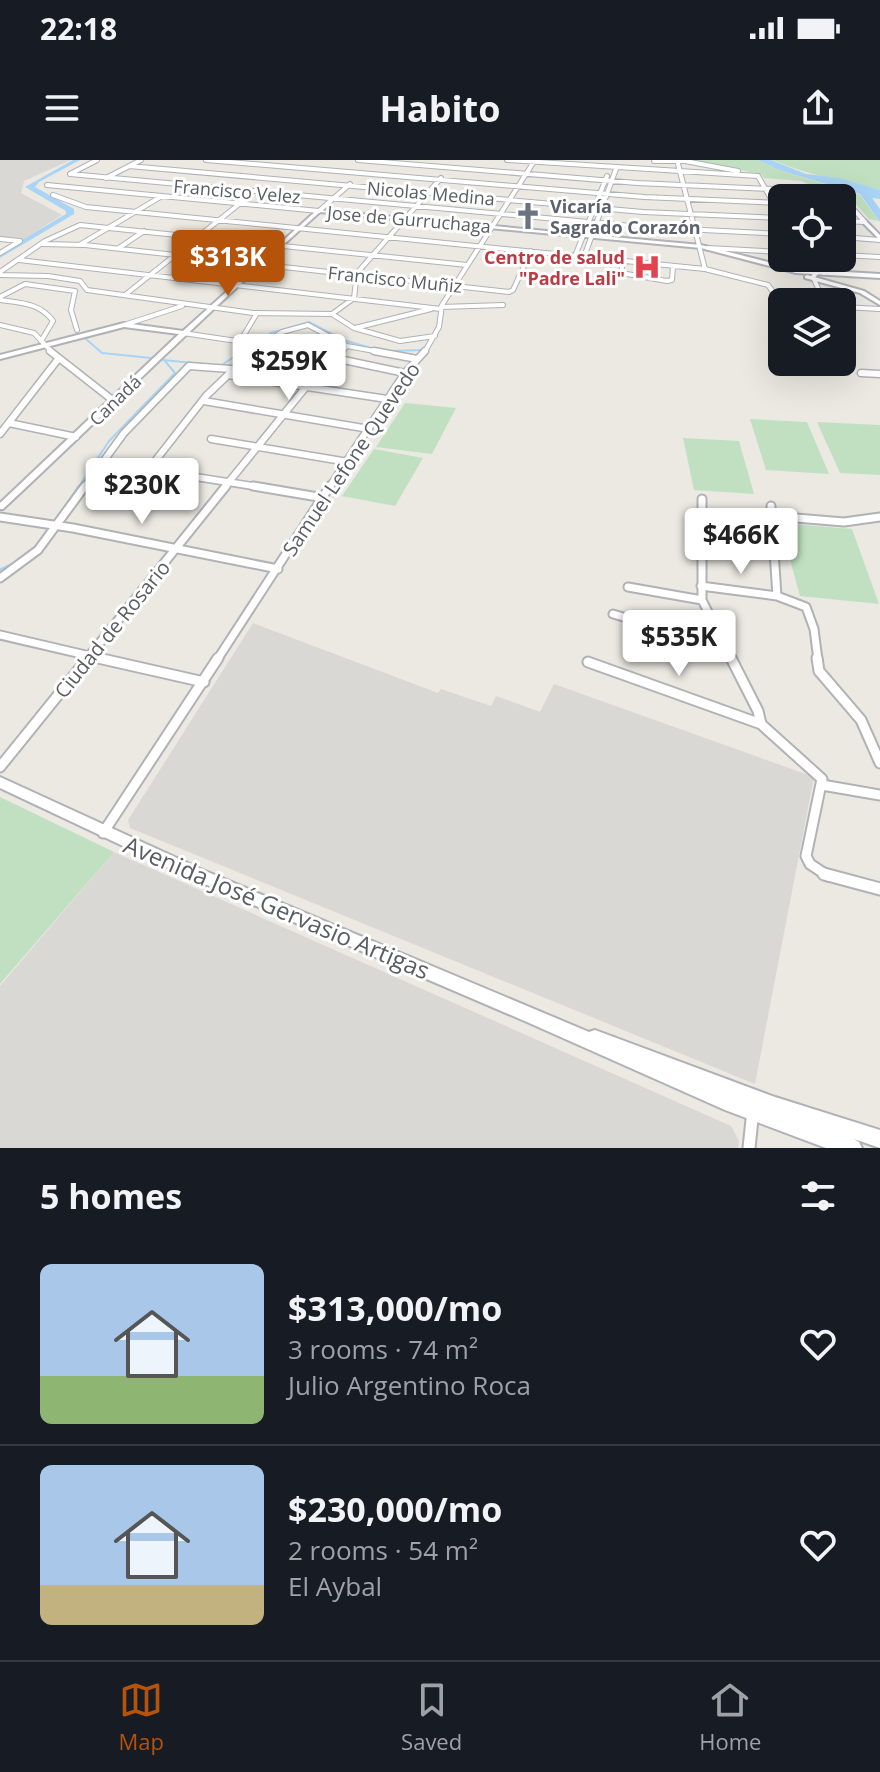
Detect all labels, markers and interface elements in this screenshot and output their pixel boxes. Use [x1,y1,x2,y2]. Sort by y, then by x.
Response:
text: 22:18 [40,8,117,49]
text: Habito [380,84,500,133]
icon: menu [40,86,84,130]
icon: share [796,86,840,130]
street label: Francisco Velez [172,173,302,209]
street label: Nicolas Medina [366,175,496,211]
map controls [768,184,856,376]
button: locate [768,184,856,272]
place label: Vicaría Sagrado Corazón [550,194,701,239]
street label: Jose de Gurruchaga [324,200,492,238]
church icon: Vicaría Sagrado Corazón [513,201,543,231]
pin: $313K [172,230,284,298]
text: $313K [190,238,266,274]
place label: Centro de salud "Padre Lali" [484,245,625,290]
hospital icon: Centro de salud "Padre Lali" [632,252,662,282]
street label: Francisco Muñiz [327,260,463,298]
button: layers [768,288,856,376]
pin: $259K [233,334,345,402]
text: $259K [251,342,327,378]
street label: Samuel Lefone Quevedo [276,357,426,561]
street label: Canadá [84,369,146,431]
pin: $230K [86,458,198,526]
text: $230K [104,466,180,502]
pin: $466K [685,508,797,576]
text: $466K [703,516,779,552]
street label: Ciudad de Rosario [48,555,176,703]
pin: $535K [623,610,735,678]
text: $535K [641,618,717,654]
street label: Avenida José Gervasio Artigas [119,827,435,987]
text: 5 homes [40,1173,182,1219]
icon: filters [796,1174,840,1218]
text: $313,000/mo [288,1285,502,1331]
icon: home [104,1296,200,1392]
icon: heart [796,1322,840,1366]
text: 3 rooms · 74 m² [288,1331,478,1367]
text: Julio Argentino Roca [288,1367,531,1403]
text: $230,000/mo [288,1486,502,1532]
icon: home [104,1497,200,1593]
icon: heart [796,1523,840,1567]
text: 2 rooms · 54 m² [288,1532,478,1568]
text: El Aybal [288,1568,382,1604]
tab: Map [119,1678,164,1756]
tab: Saved [401,1678,462,1756]
tab: Home [699,1678,761,1756]

